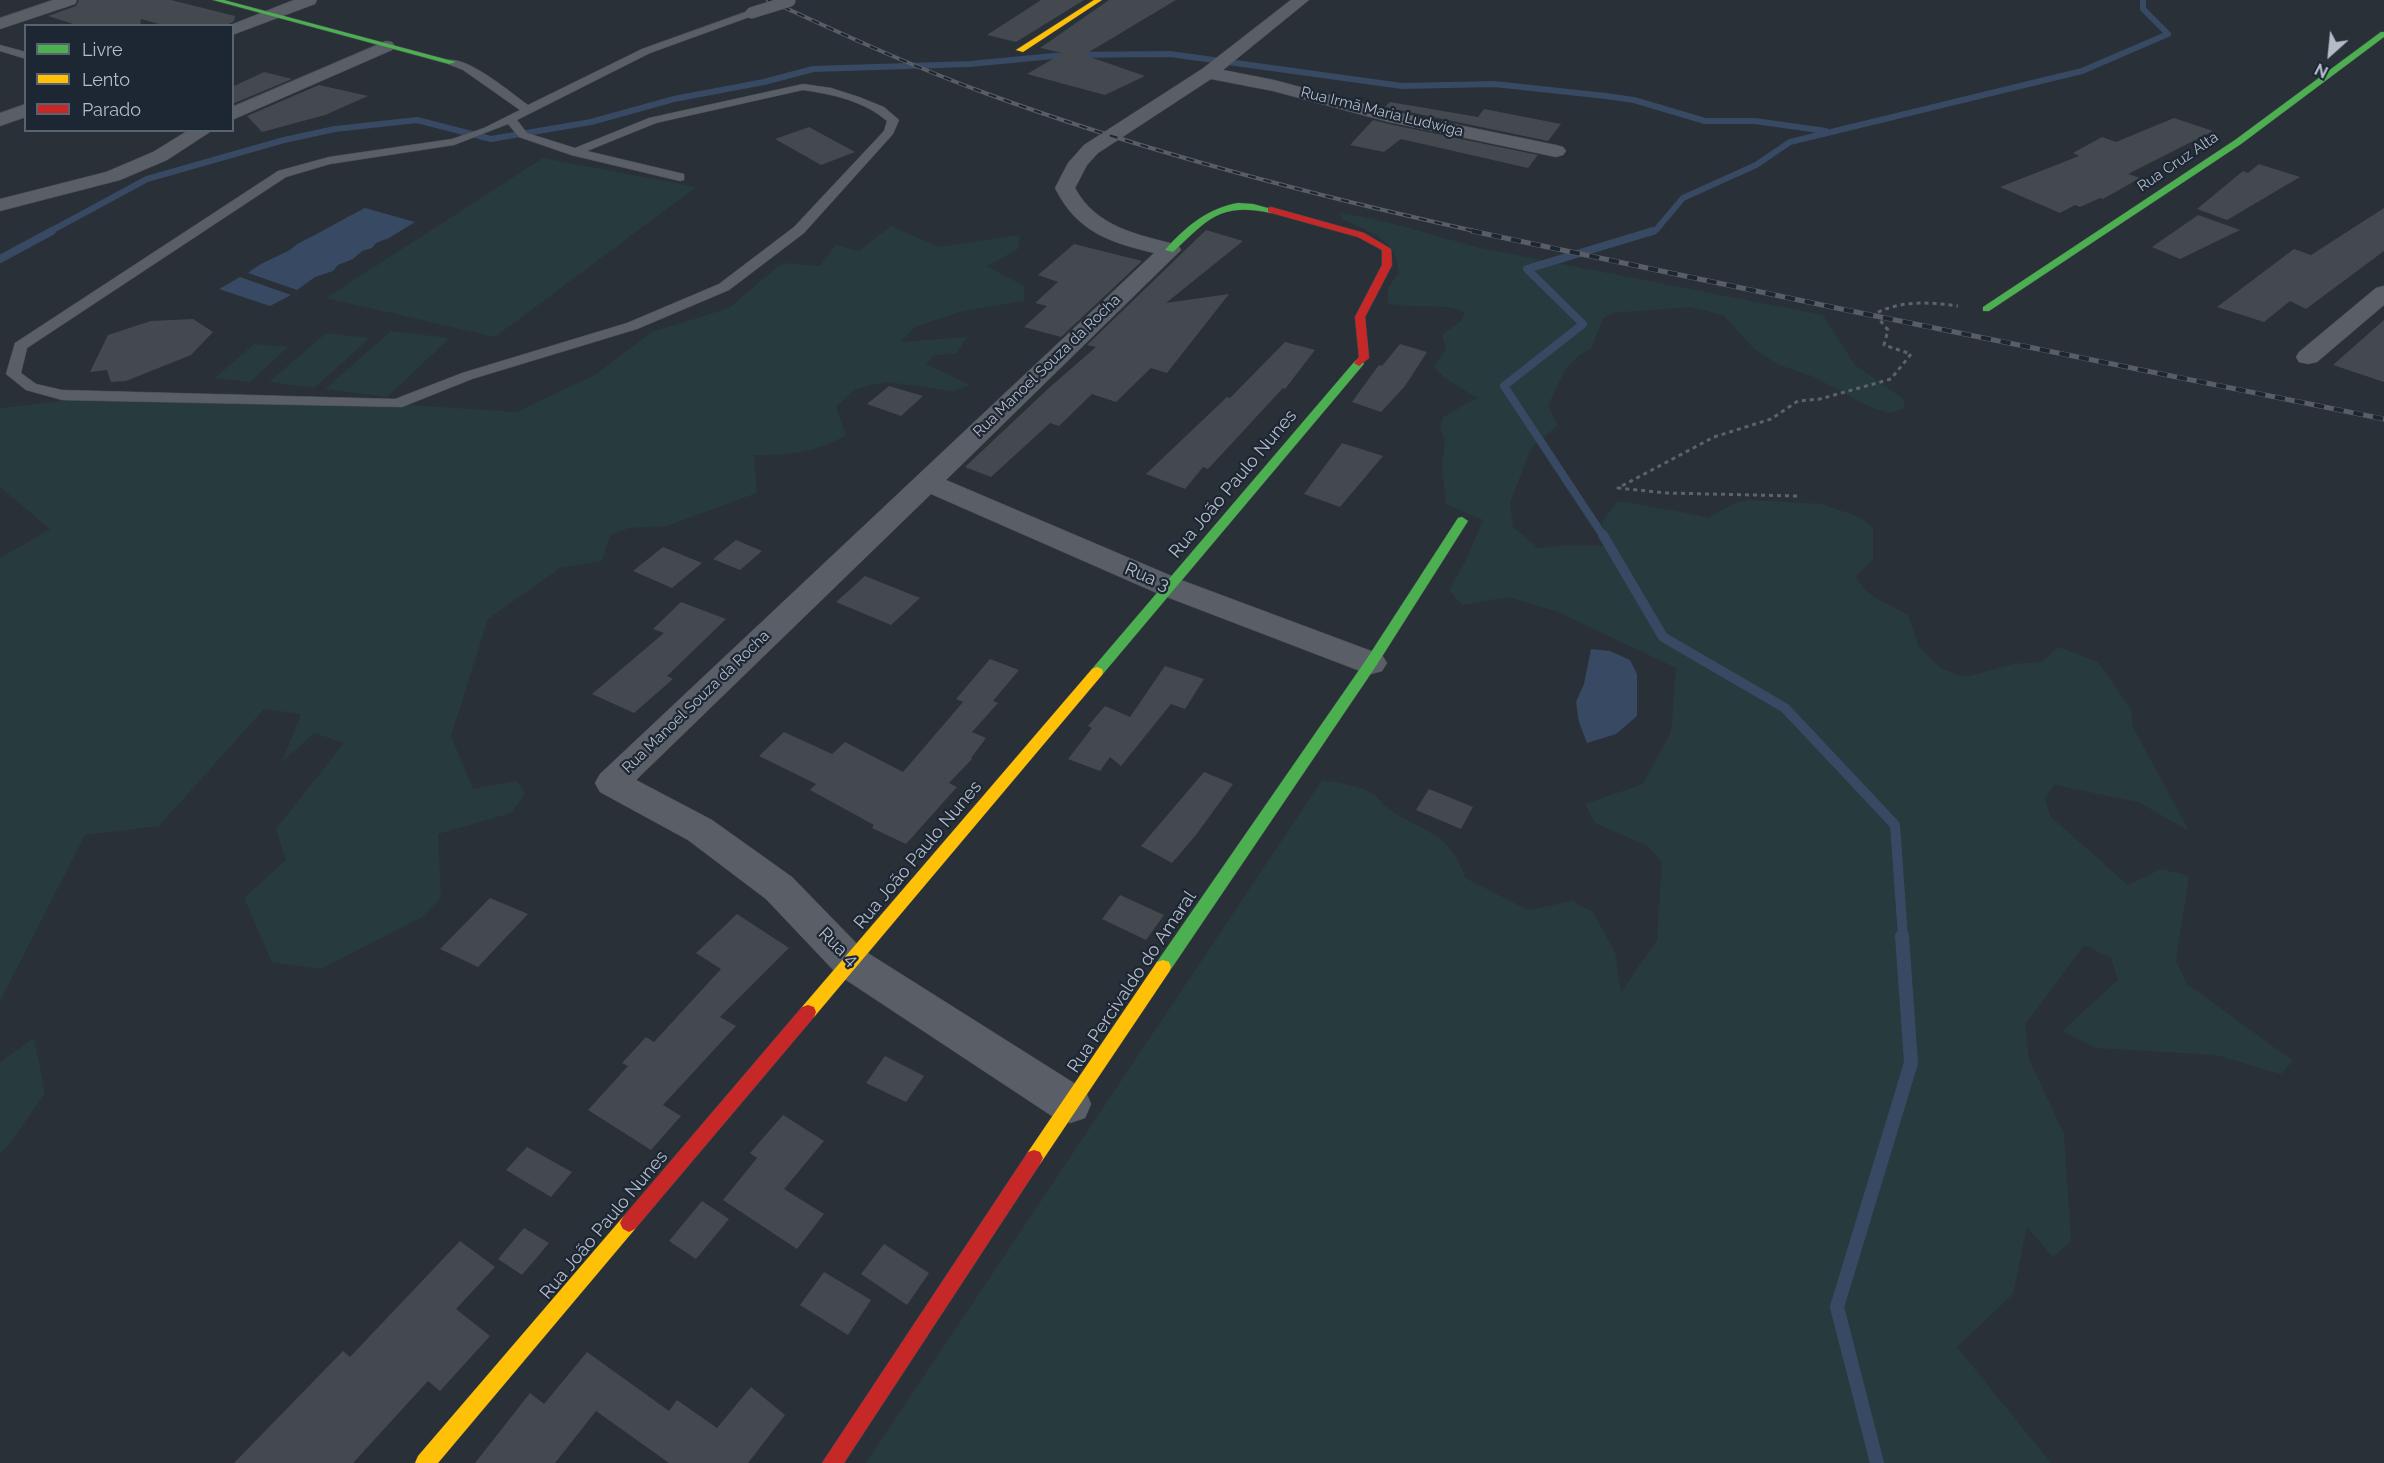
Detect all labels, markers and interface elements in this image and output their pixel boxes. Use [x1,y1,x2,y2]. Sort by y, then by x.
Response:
legend [24,24,234,132]
north arrow [2300,24,2360,84]
text: Livre [82,39,123,60]
text: N [2312,59,2331,82]
text: Lento [82,69,130,90]
street label: Rua Irmã Maria Ludwiga [1299,83,1465,141]
text: Parado [82,99,141,120]
street label: Rua Cruz Alta [2134,128,2222,196]
street label: Rua Manoel Souza da Rocha [970,291,1124,441]
street label: Rua João Paulo Nunes [1165,405,1301,563]
street label: Rua 3 [1121,558,1173,596]
street label: Rua Manoel Souza da Rocha [619,627,773,777]
street label: Rua João Paulo Nunes [850,776,986,934]
street label: Rua Percivaldo do Amaral [1063,887,1201,1077]
street label: Rua 4 [814,923,862,971]
street label: Rua João Paulo Nunes [536,1146,672,1304]

